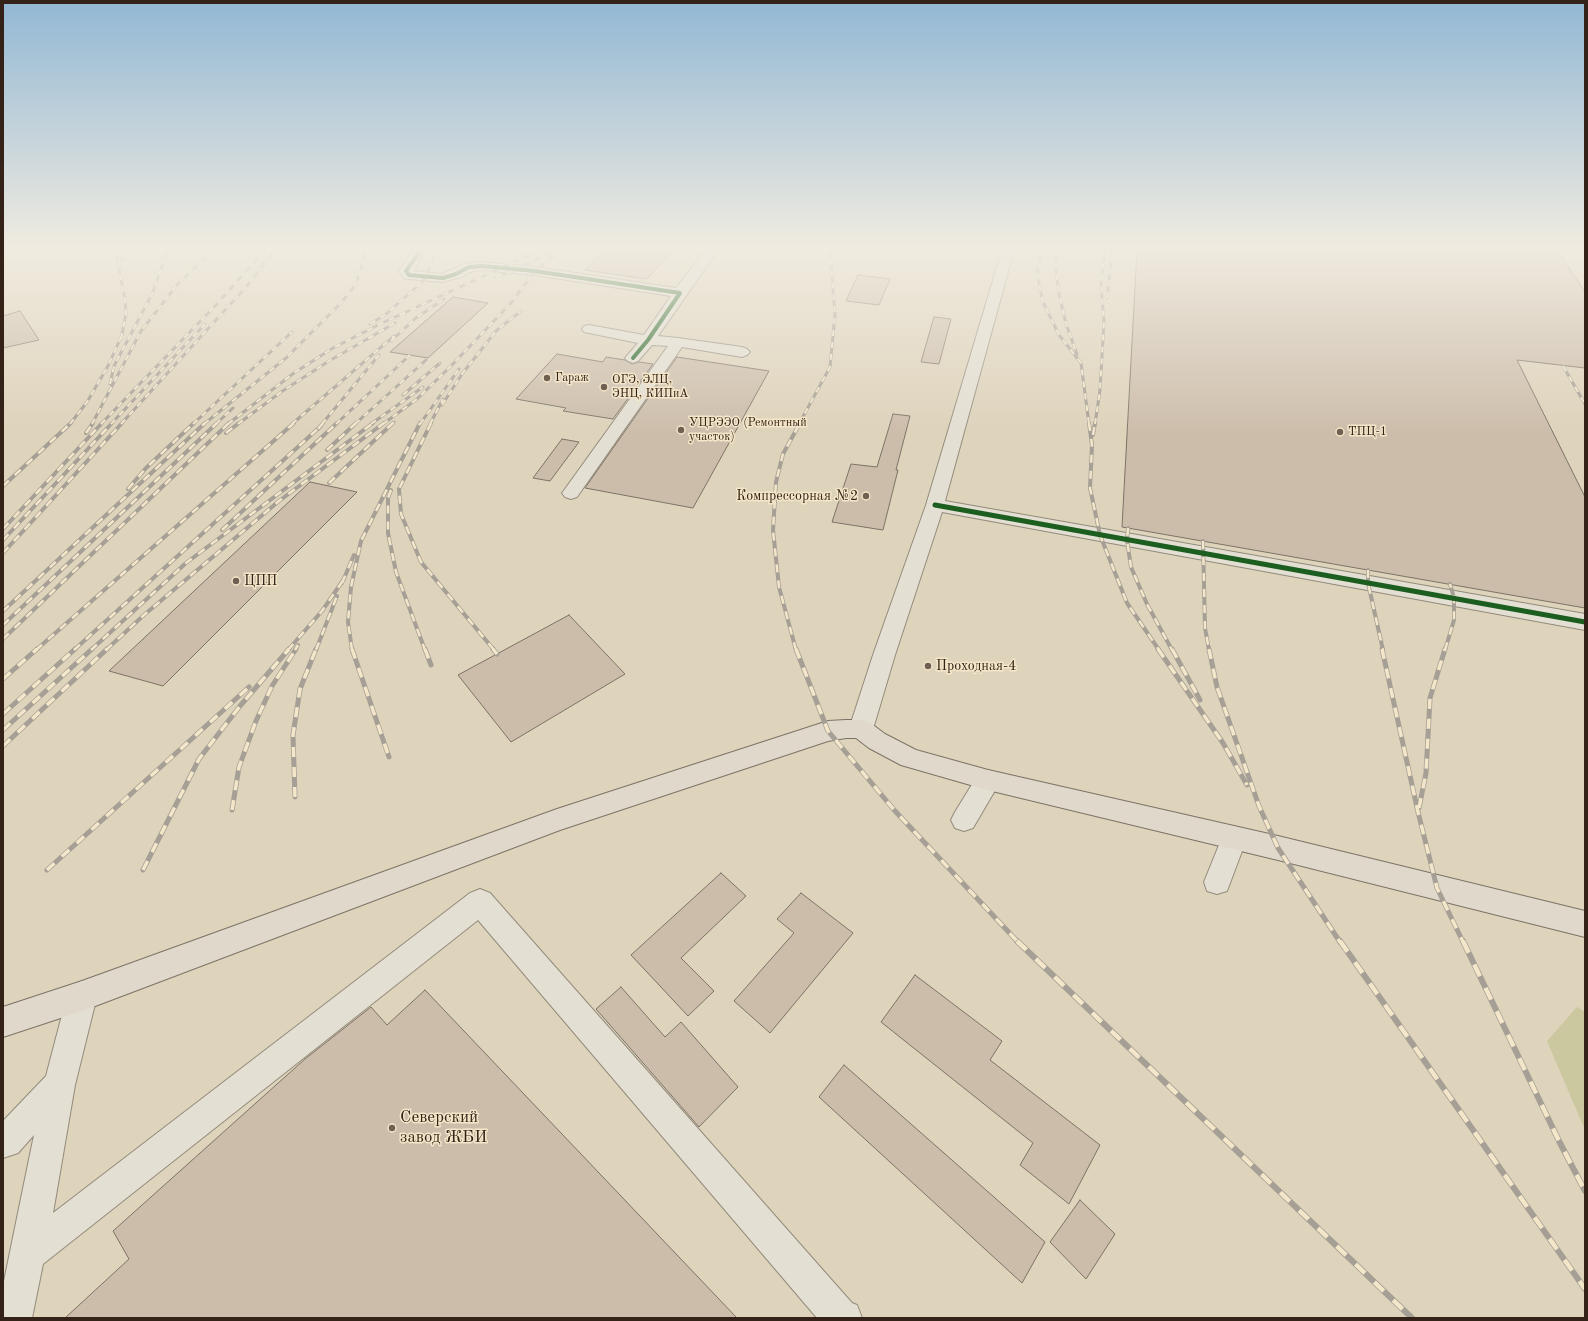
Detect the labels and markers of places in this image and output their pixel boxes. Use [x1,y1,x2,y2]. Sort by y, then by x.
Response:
place label: Гараж [555,371,589,385]
marker: Гараж [542,373,552,383]
place label: ОГЭ, ЭЛЦ, ЭНЦ, КИПиА [612,373,689,401]
marker: ОГЭ, ЭЛЦ, ЭНЦ, КИПиА [599,382,609,392]
place label: УЦРЭЭО (Ремонтный участок) [689,416,807,444]
marker: УЦРЭЭО (Ремонтный участок) [676,425,686,435]
place label: ТПЦ-1 [1348,425,1387,439]
marker: ТПЦ-1 [1335,427,1345,437]
place label: Компрессорная №2 [736,488,858,504]
marker: Компрессорная №2 [861,491,871,501]
place label: ЦПП [244,573,277,589]
marker: ЦПП [231,576,241,586]
place label: Проходная-4 [936,658,1016,674]
marker: Проходная-4 [923,661,933,671]
place label: Северский завод ЖБИ [400,1108,487,1148]
marker: Северский завод ЖБИ [387,1123,397,1133]

